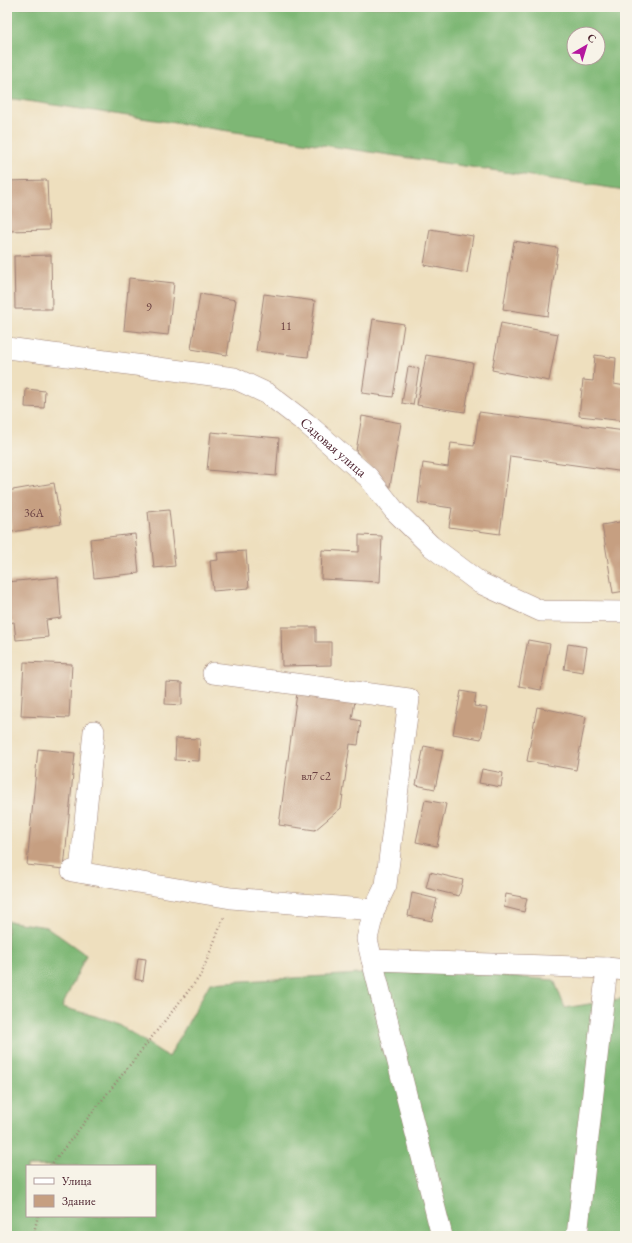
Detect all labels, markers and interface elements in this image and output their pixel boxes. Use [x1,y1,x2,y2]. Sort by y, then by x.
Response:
north arrow [566,26,606,66]
text: С [585,30,600,46]
house number: 9 [146,299,152,315]
house number: 11 [280,318,292,334]
street label: Садовая улица [297,413,371,481]
house number: 36А [24,505,45,521]
house number: вл7 с2 [301,768,331,784]
legend [26,1165,156,1217]
text: Улица [61,1173,92,1189]
text: Здание [62,1193,96,1209]

